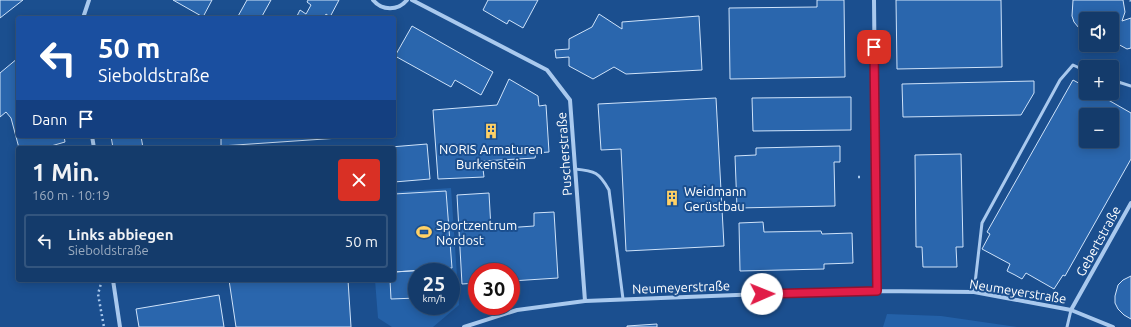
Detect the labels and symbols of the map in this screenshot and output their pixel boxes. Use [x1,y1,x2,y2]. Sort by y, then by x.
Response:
pin [857,30,891,64]
street label: Puscherstraße [554,112,574,196]
building icon: NORIS Armaturen Burkenstein [482,122,500,140]
place label: NORIS Armaturen Burkenstein [439,142,543,171]
place label: Weidmann Gerüstbau [684,184,747,213]
building icon: Weidmann Gerüstbau [663,189,681,207]
street label: Gebertstraße [1073,204,1123,278]
place label: Sportzentrum Nordost [436,218,517,247]
sports icon: Sportzentrum Nordost [415,223,433,241]
speed limit sign: 30 [468,263,520,315]
position arrow [741,273,783,315]
street label: Neumeyerstraße [969,276,1067,306]
street label: Neumeyerstraße [632,278,730,296]

